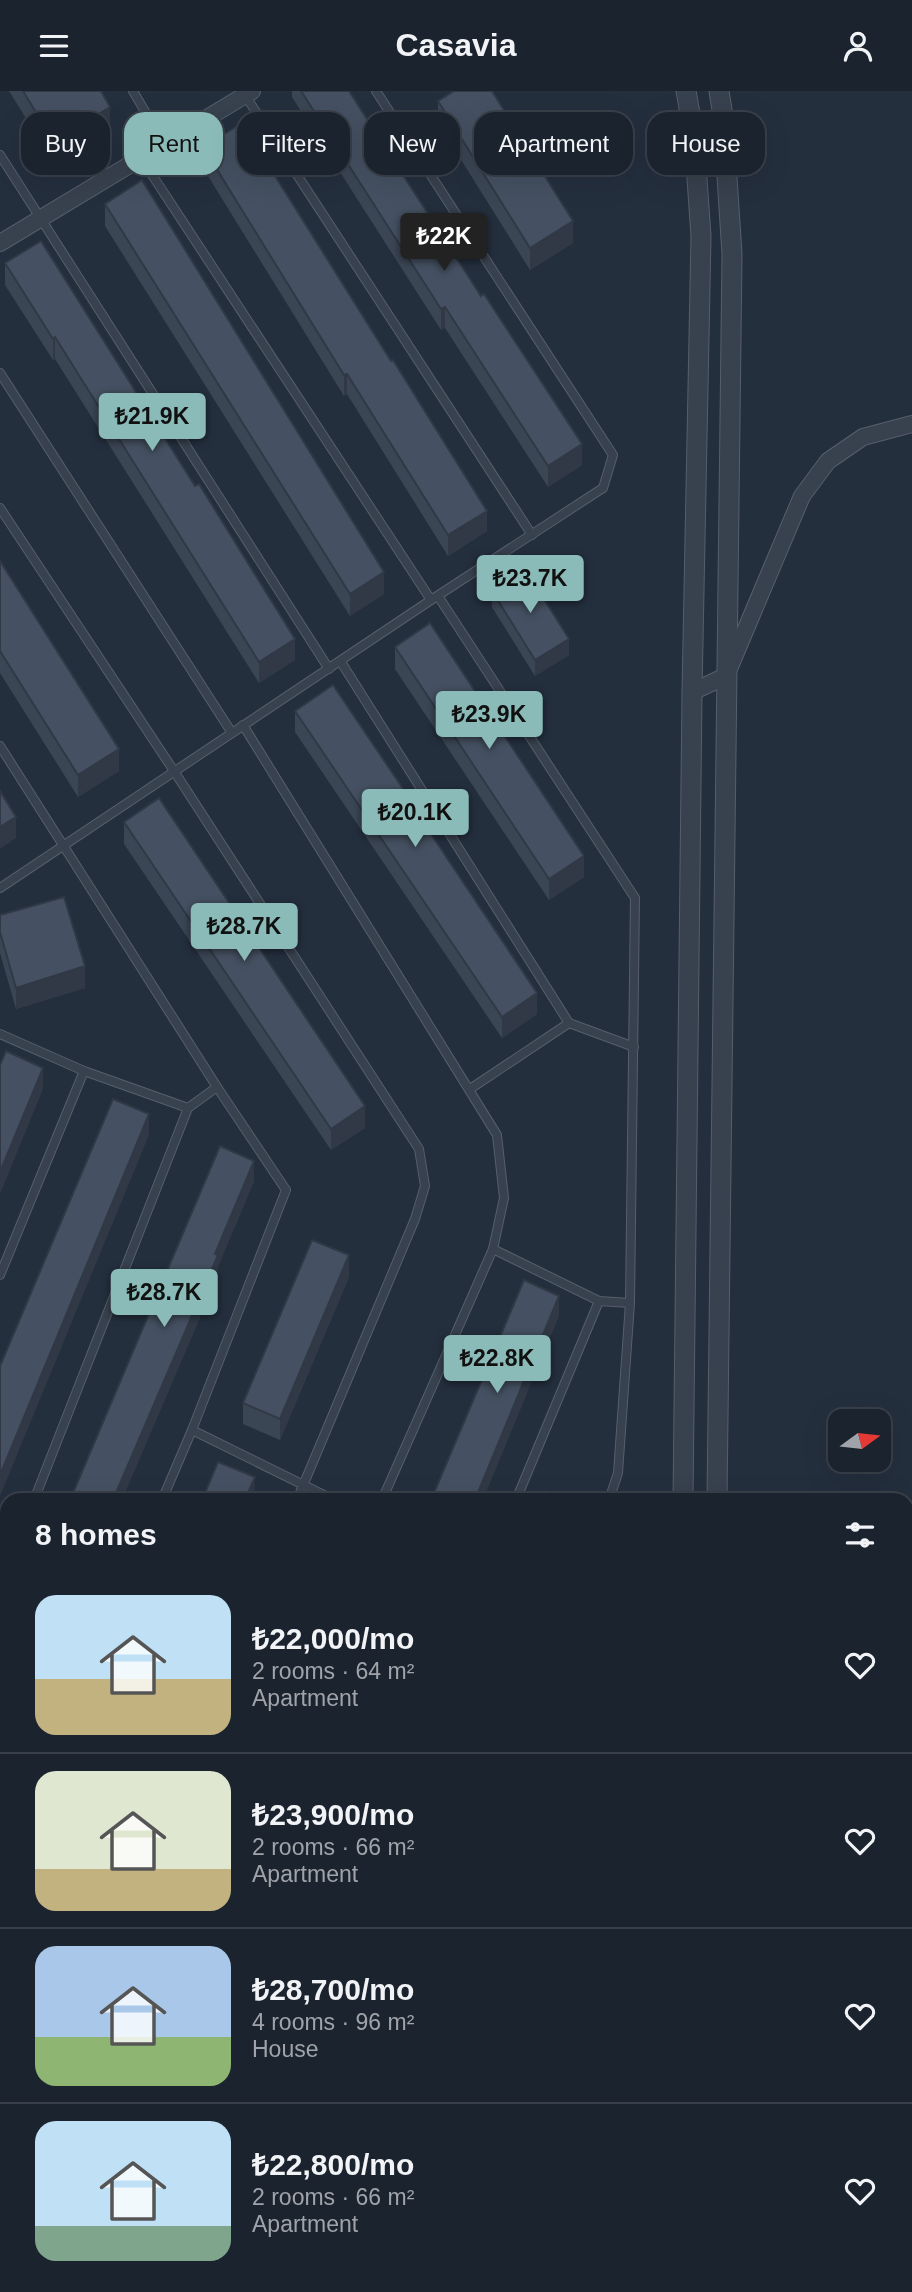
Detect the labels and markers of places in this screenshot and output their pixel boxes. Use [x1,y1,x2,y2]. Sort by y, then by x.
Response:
pin: ₺22K [403,213,485,273]
pin: ₺21.9K [95,393,209,453]
pin: ₺23.7K [473,555,587,615]
pin: ₺23.9K [432,691,546,751]
pin: ₺20.1K [358,789,472,849]
pin: ₺28.7K [187,903,301,963]
pin: ₺28.7K [107,1269,221,1329]
pin: ₺22.8K [440,1335,554,1395]

